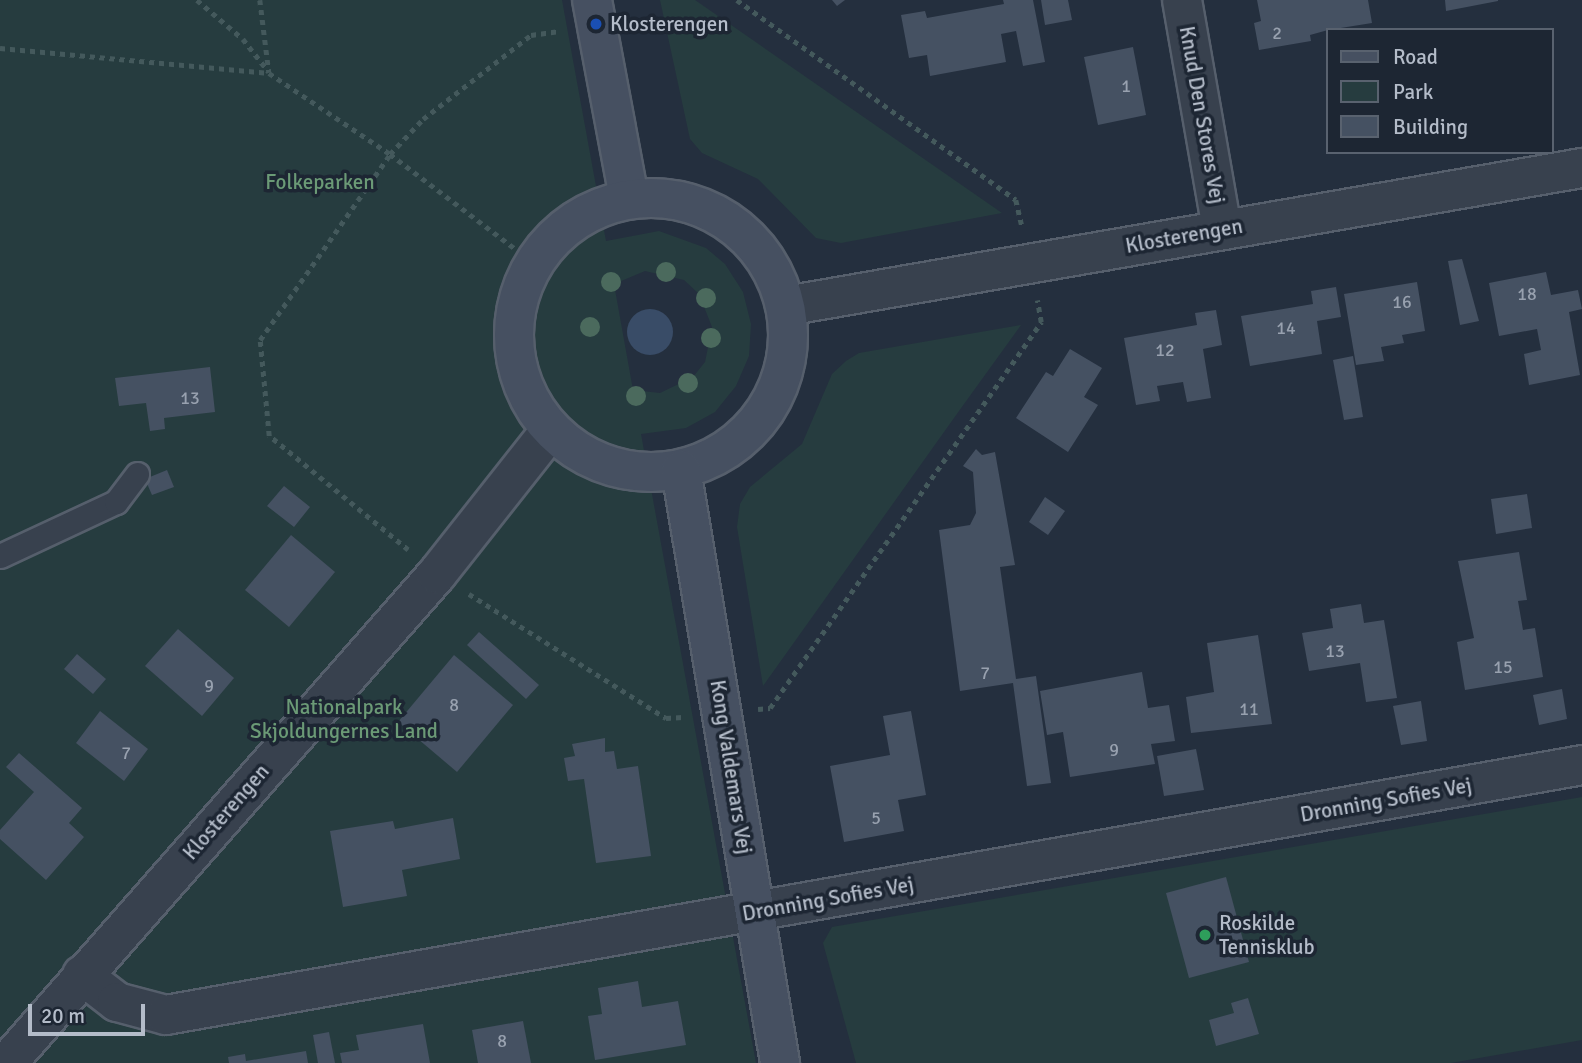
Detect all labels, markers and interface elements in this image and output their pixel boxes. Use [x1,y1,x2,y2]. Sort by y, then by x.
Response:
place label: Klosterengen [610,11,729,37]
marker: Klosterengen [588,16,604,32]
house number: 2 [1272,22,1282,44]
street label: Knud Den Stores Vej [1174,24,1230,206]
legend [1326,28,1554,154]
text: Road [1393,44,1438,70]
house number: 1 [1121,75,1131,97]
text: Park [1393,79,1433,105]
text: Building [1393,114,1468,140]
park label: Folkeparken [265,169,375,195]
street label: Klosterengen [1123,213,1245,259]
house number: 18 [1517,283,1537,305]
house number: 16 [1392,291,1412,313]
house number: 14 [1276,317,1296,339]
house number: 12 [1155,339,1175,361]
house number: 13 [180,387,200,409]
house number: 13 [1325,640,1345,662]
house number: 15 [1493,656,1513,678]
house number: 7 [980,662,990,684]
house number: 9 [204,675,214,697]
street label: Kong Valdemars Vej [705,678,757,856]
park label: Nationalpark Skjoldungernes Land [250,694,438,744]
house number: 8 [449,694,459,716]
house number: 11 [1239,698,1259,720]
house number: 9 [1109,739,1119,761]
house number: 7 [121,742,131,764]
street label: Klosterengen [178,759,274,865]
street label: Dronning Sofies Vej [1298,772,1474,828]
house number: 5 [871,807,881,829]
street label: Dronning Sofies Vej [740,871,916,927]
place label: Roskilde Tennisklub [1219,910,1315,960]
marker: Roskilde Tennisklub [1197,927,1213,943]
scale bar [32,990,149,1034]
text: 20 m [41,1003,85,1029]
house number: 8 [497,1030,507,1052]

